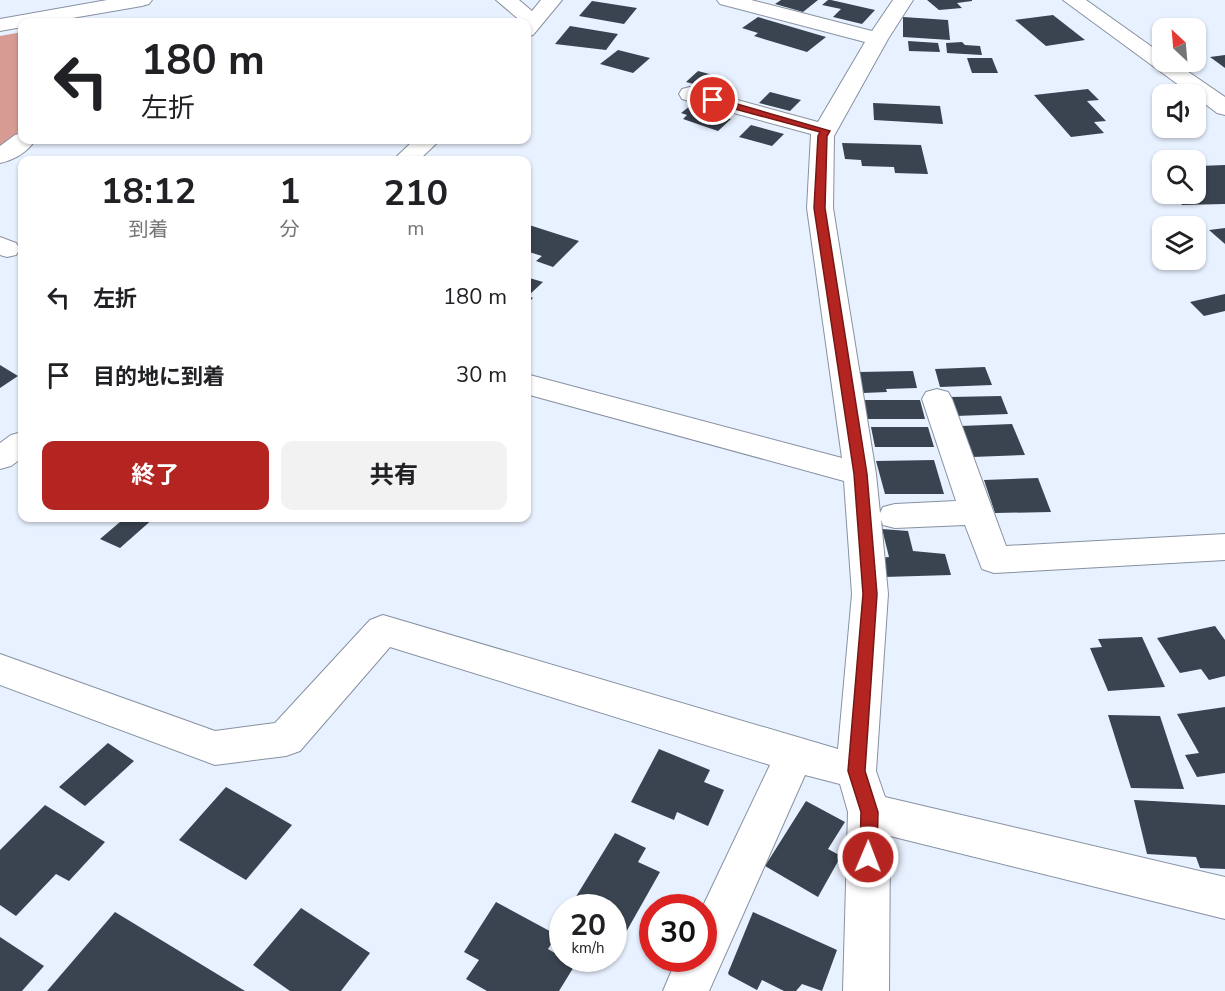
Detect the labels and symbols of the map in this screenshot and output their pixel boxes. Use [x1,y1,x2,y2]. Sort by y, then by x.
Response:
north arrow [1152,18,1206,72]
pin [687,74,738,125]
position arrow [836,825,900,889]
speed limit sign: 30 [639,894,717,972]

